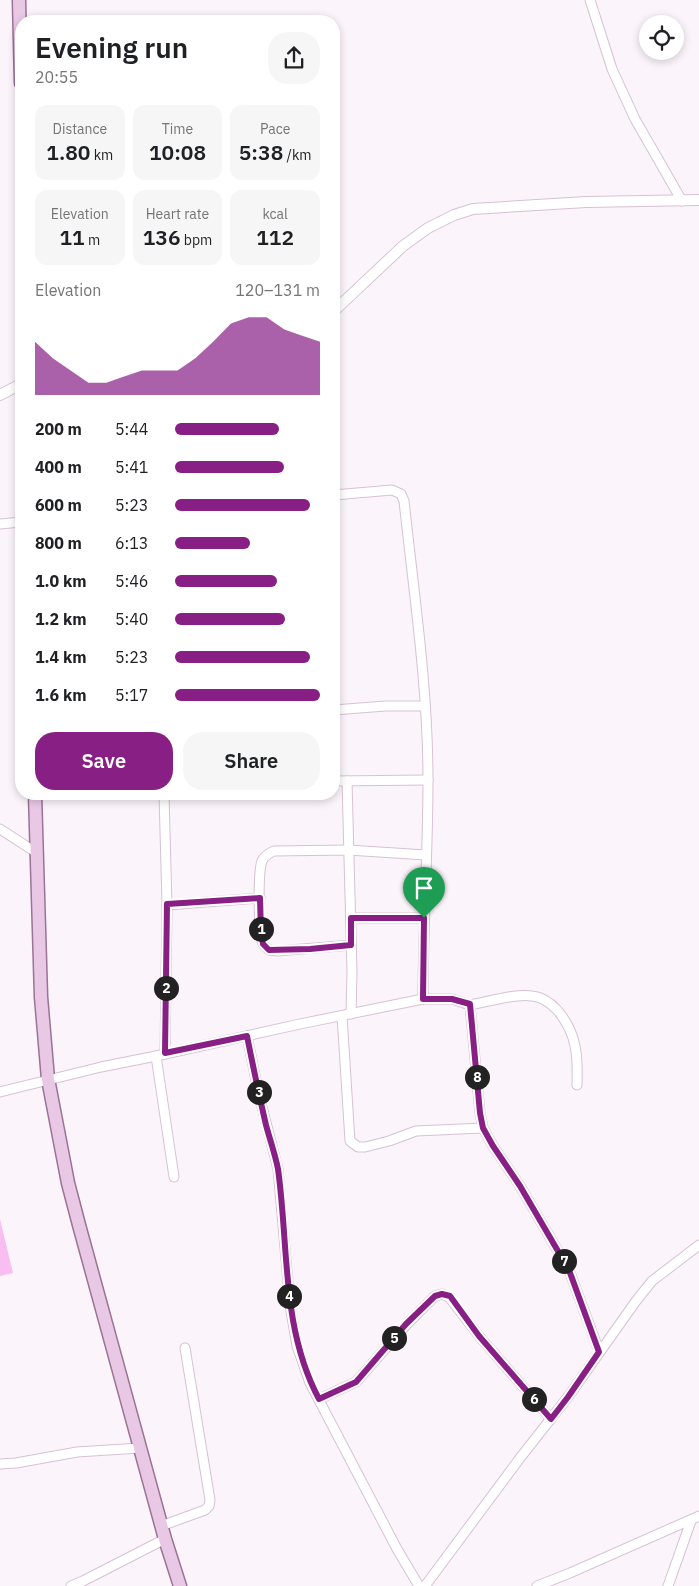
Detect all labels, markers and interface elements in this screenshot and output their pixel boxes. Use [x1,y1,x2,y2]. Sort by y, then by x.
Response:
map controls [639,15,684,60]
button: locate [639,15,684,60]
text: Evening run [35,29,188,66]
button: share [268,32,320,84]
text: 20:55 [35,67,78,87]
text: Distance [53,120,107,138]
text: Time [162,120,193,138]
text: Pace [260,120,290,138]
text: 1.80 [46,138,90,166]
text: 10:08 [149,138,206,166]
text: 5:38 [239,138,283,166]
text: km [90,146,113,164]
text: /km [283,146,312,164]
text: Elevation [51,205,109,223]
text: Heart rate [146,205,209,223]
text: kcal [262,205,288,223]
text: 11 [59,223,85,251]
text: 136 [143,223,181,251]
text: 112 [256,223,294,251]
text: m [85,231,100,249]
text: bpm [181,231,212,249]
text: Elevation [35,280,101,300]
text: 120–131 m [235,280,320,300]
text: 200 m [35,419,82,439]
text: 5:44 [115,419,148,439]
text: 400 m [35,457,82,477]
text: 5:41 [115,457,148,477]
text: 600 m [35,495,82,515]
text: 5:23 [115,495,148,515]
text: 800 m [35,533,82,553]
text: 6:13 [115,533,148,553]
text: 1.0 km [35,571,86,591]
text: 5:46 [115,571,148,591]
text: 1.2 km [35,609,86,629]
text: 5:40 [115,609,148,629]
text: 1.4 km [35,647,86,667]
text: 5:23 [115,647,148,667]
text: 1.6 km [35,685,86,705]
text: 5:17 [115,685,148,705]
button: Save [35,732,173,790]
button: Share [183,732,320,790]
pin [403,867,445,918]
icon: arrive [410,874,438,902]
pin: 1 [248,916,274,942]
text: 1 [257,920,266,938]
pin: 2 [154,976,178,1000]
text: 2 [162,979,171,997]
pin: 8 [464,1064,490,1090]
text: 8 [473,1068,482,1086]
pin: 3 [246,1080,272,1104]
text: 3 [255,1083,264,1101]
pin: 7 [552,1248,576,1274]
text: 7 [560,1252,569,1270]
pin: 4 [276,1284,302,1308]
text: 4 [285,1287,294,1305]
pin: 5 [382,1326,406,1350]
text: 5 [390,1329,399,1347]
pin: 6 [522,1386,546,1412]
text: 6 [530,1390,539,1408]

